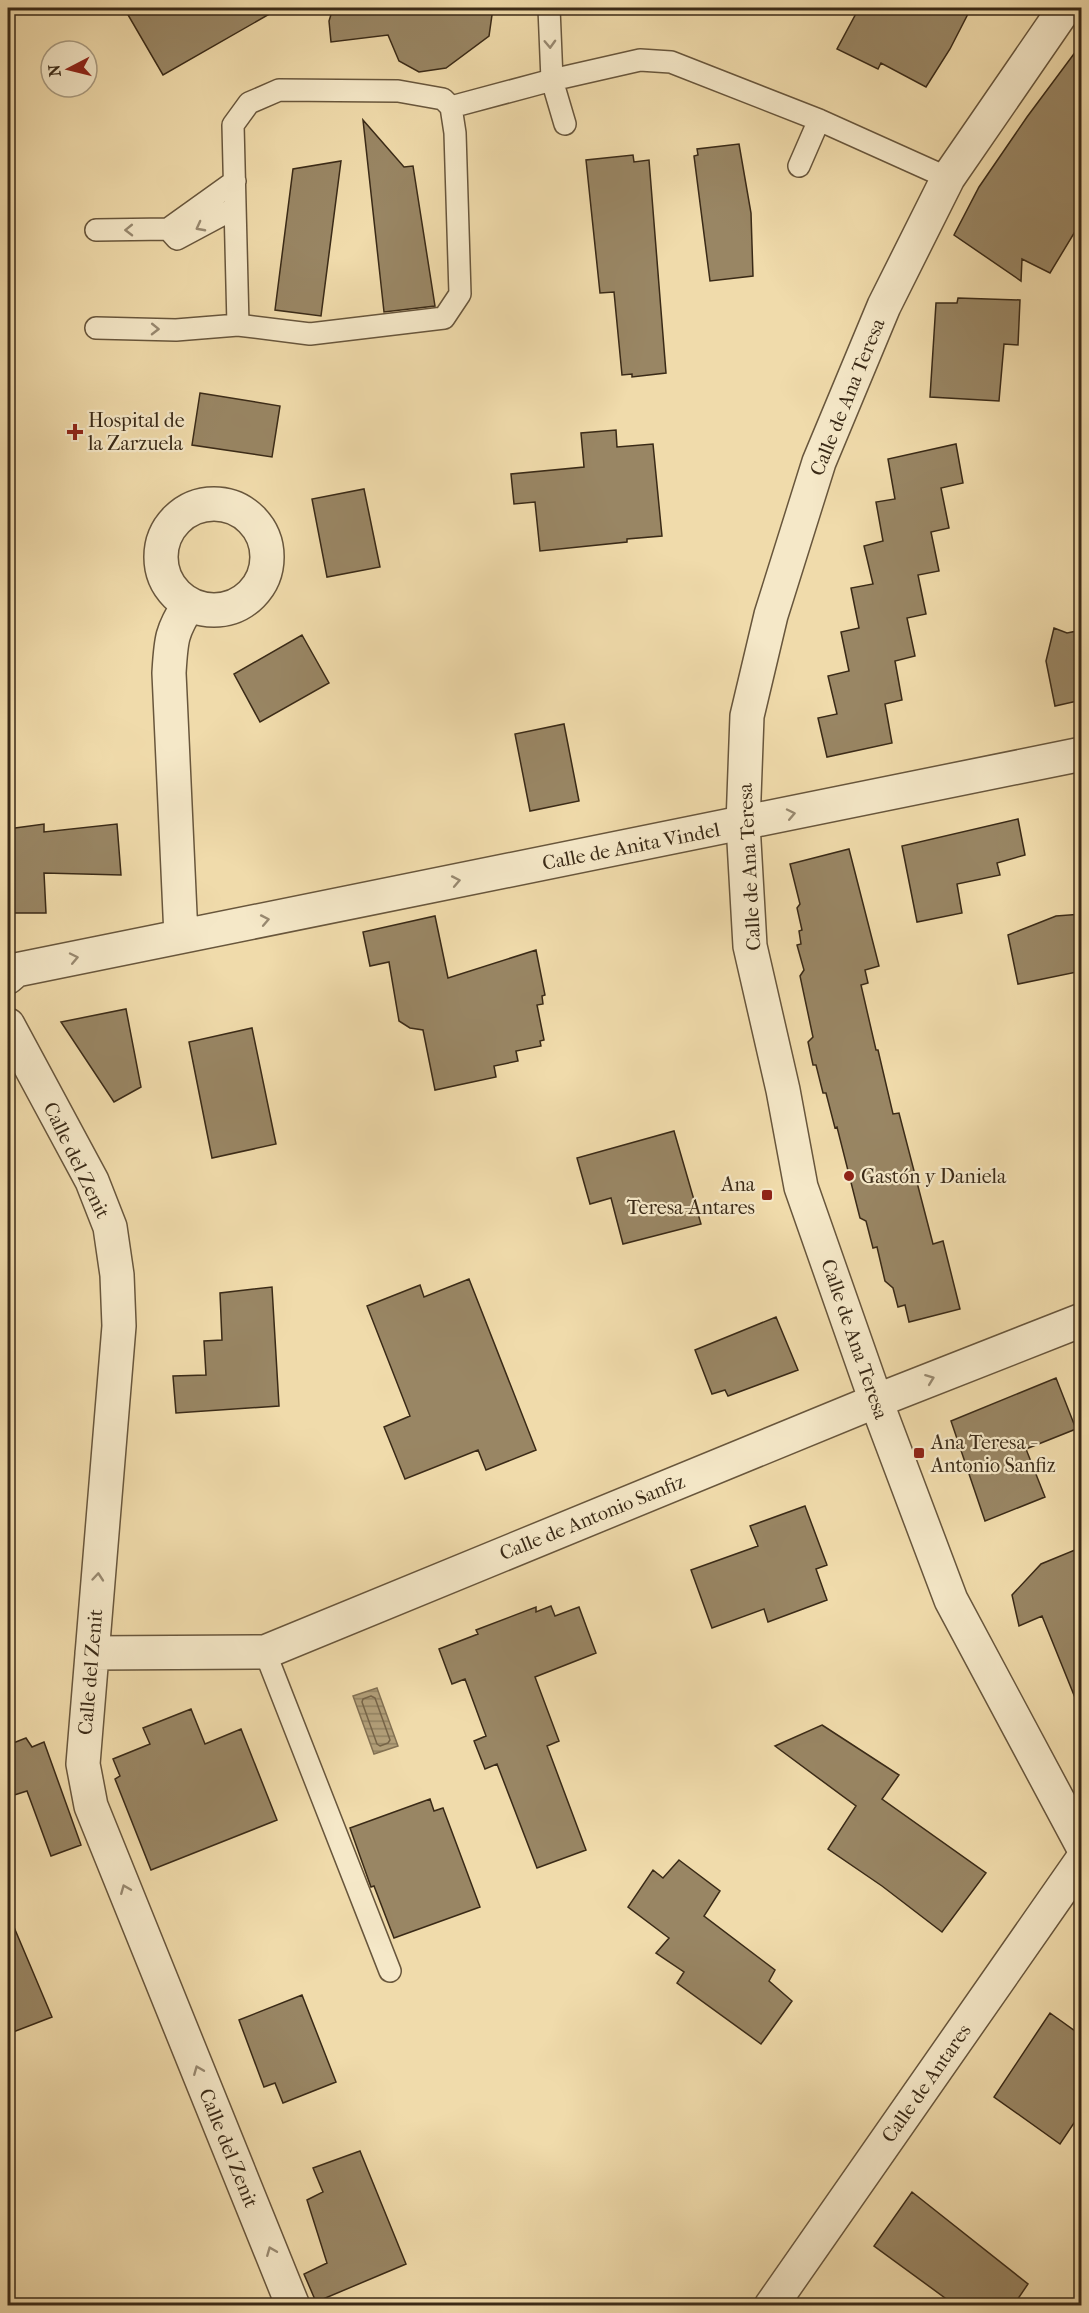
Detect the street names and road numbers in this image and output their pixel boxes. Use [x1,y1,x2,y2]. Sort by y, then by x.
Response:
street label: Calle de Ana Teresa [805,314,890,479]
street label: Calle de Ana Teresa [734,782,765,951]
street label: Calle de Anita Vindel [540,818,722,875]
street label: Calle del Zenit [39,1098,115,1222]
street label: Calle de Ana Teresa [816,1256,893,1423]
street label: Calle de Antonio Sanfiz [496,1470,688,1565]
street label: Calle del Zenit [74,1608,107,1736]
street label: Calle de Antares [877,2020,976,2147]
street label: Calle del Zenit [194,2085,263,2211]

